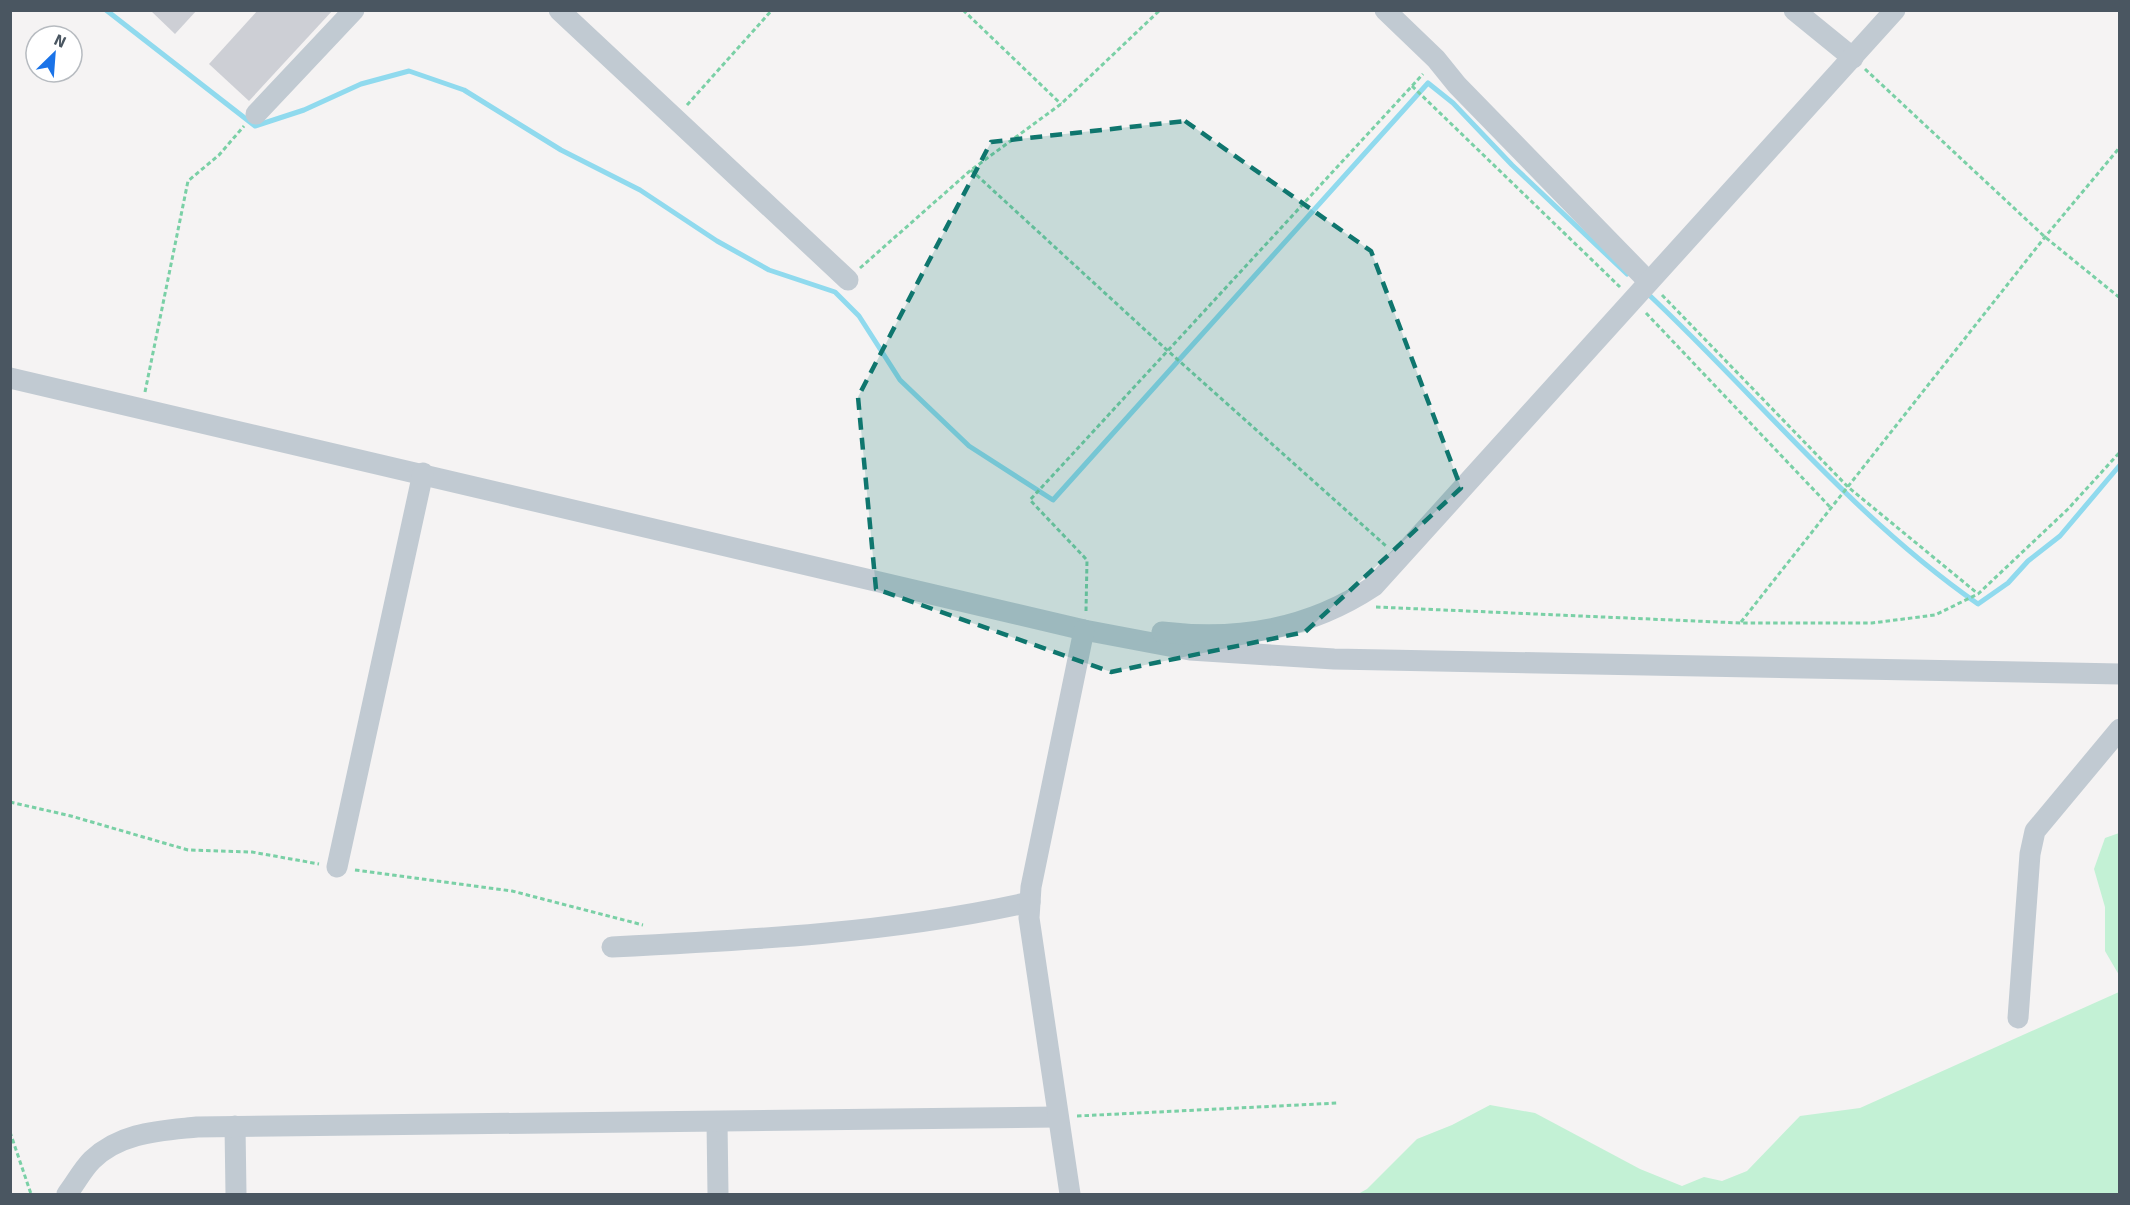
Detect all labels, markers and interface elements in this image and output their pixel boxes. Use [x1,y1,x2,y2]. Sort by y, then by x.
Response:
north arrow [24,24,84,84]
text: N [51,30,69,53]

